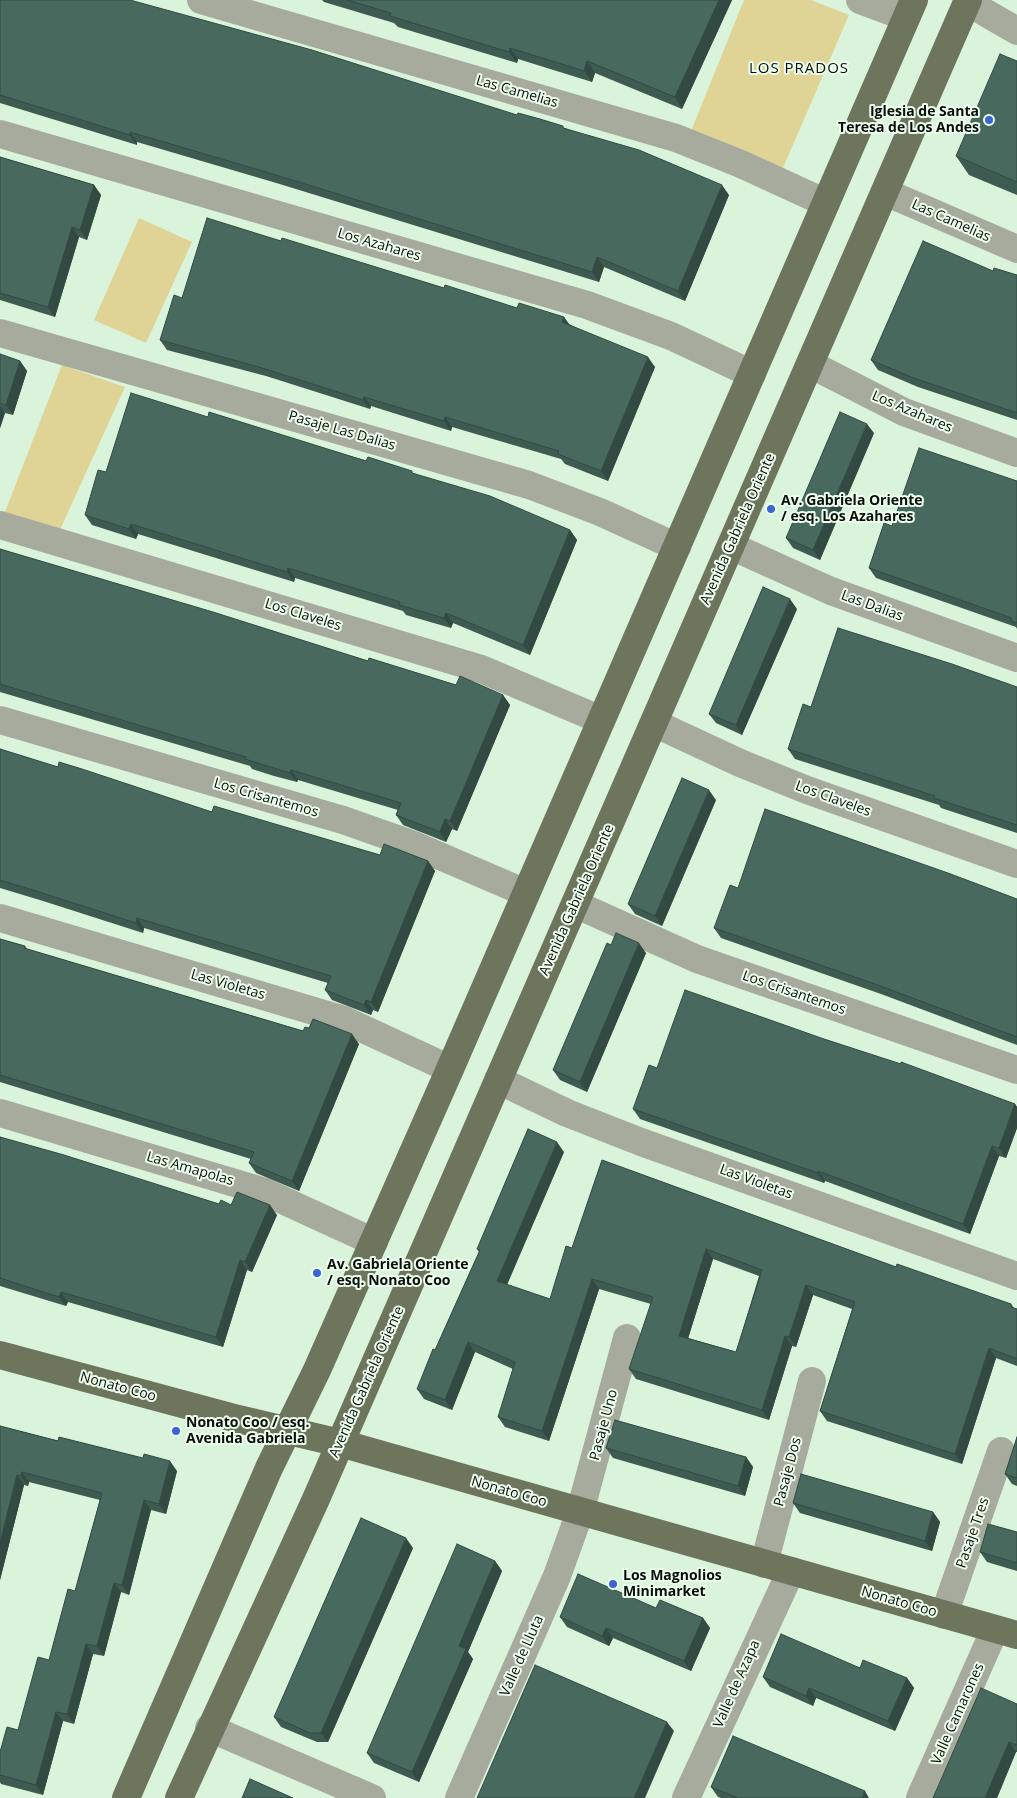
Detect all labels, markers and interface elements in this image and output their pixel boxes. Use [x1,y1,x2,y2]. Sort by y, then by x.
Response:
district label: LOS PRADOS [748,60,850,78]
street label: Las Camelias [474,72,560,112]
place label: Iglesia de Santa Teresa de Los Andes [838,104,979,136]
marker: Iglesia de Santa Teresa de Los Andes [983,114,995,126]
street label: Las Camelias [909,196,993,246]
street label: Los Azahares [335,225,423,265]
street label: Los Azahares [869,387,955,437]
street label: Pasaje Las Dalias [287,408,397,454]
street label: Avenida Gabriela Oriente [697,451,779,607]
place label: Av. Gabriela Oriente / esq. Los Azahares [781,493,923,526]
marker: Av. Gabriela Oriente / esq. Los Azahares [765,503,777,515]
street label: Las Dalias [839,587,905,625]
street label: Los Claveles [263,595,343,635]
street label: Los Crisantemos [212,775,320,821]
street label: Los Claveles [793,778,873,820]
street label: Avenida Gabriela Oriente [536,822,618,978]
street label: Las Violetas [189,966,267,1004]
street label: Los Crisantemos [740,967,848,1019]
street label: Las Amapolas [144,1149,236,1189]
street label: Las Violetas [717,1161,795,1203]
place label: Av. Gabriela Oriente / esq. Nonato Coo [327,1257,469,1290]
marker: Av. Gabriela Oriente / esq. Nonato Coo [311,1267,323,1279]
street label: Avenida Gabriela Oriente [326,1304,408,1460]
street label: Nonato Coo [78,1369,158,1405]
street label: Pasaje Uno [586,1388,622,1462]
place label: Nonato Coo / esq. Avenida Gabriela [186,1415,309,1448]
marker: Nonato Coo / esq. Avenida Gabriela [170,1425,182,1437]
street label: Pasaje Dos [771,1436,805,1508]
street label: Nonato Coo [469,1473,549,1511]
street label: Pasaje Tres [953,1495,993,1571]
place label: Los Magnolios Minimarket [623,1568,722,1600]
marker: Los Magnolios Minimarket [607,1578,619,1590]
street label: Nonato Coo [859,1583,939,1621]
street label: Valle de Lluta [497,1613,547,1699]
street label: Valle de Azapa [710,1638,764,1730]
street label: Valle Camarones [928,1661,988,1767]

